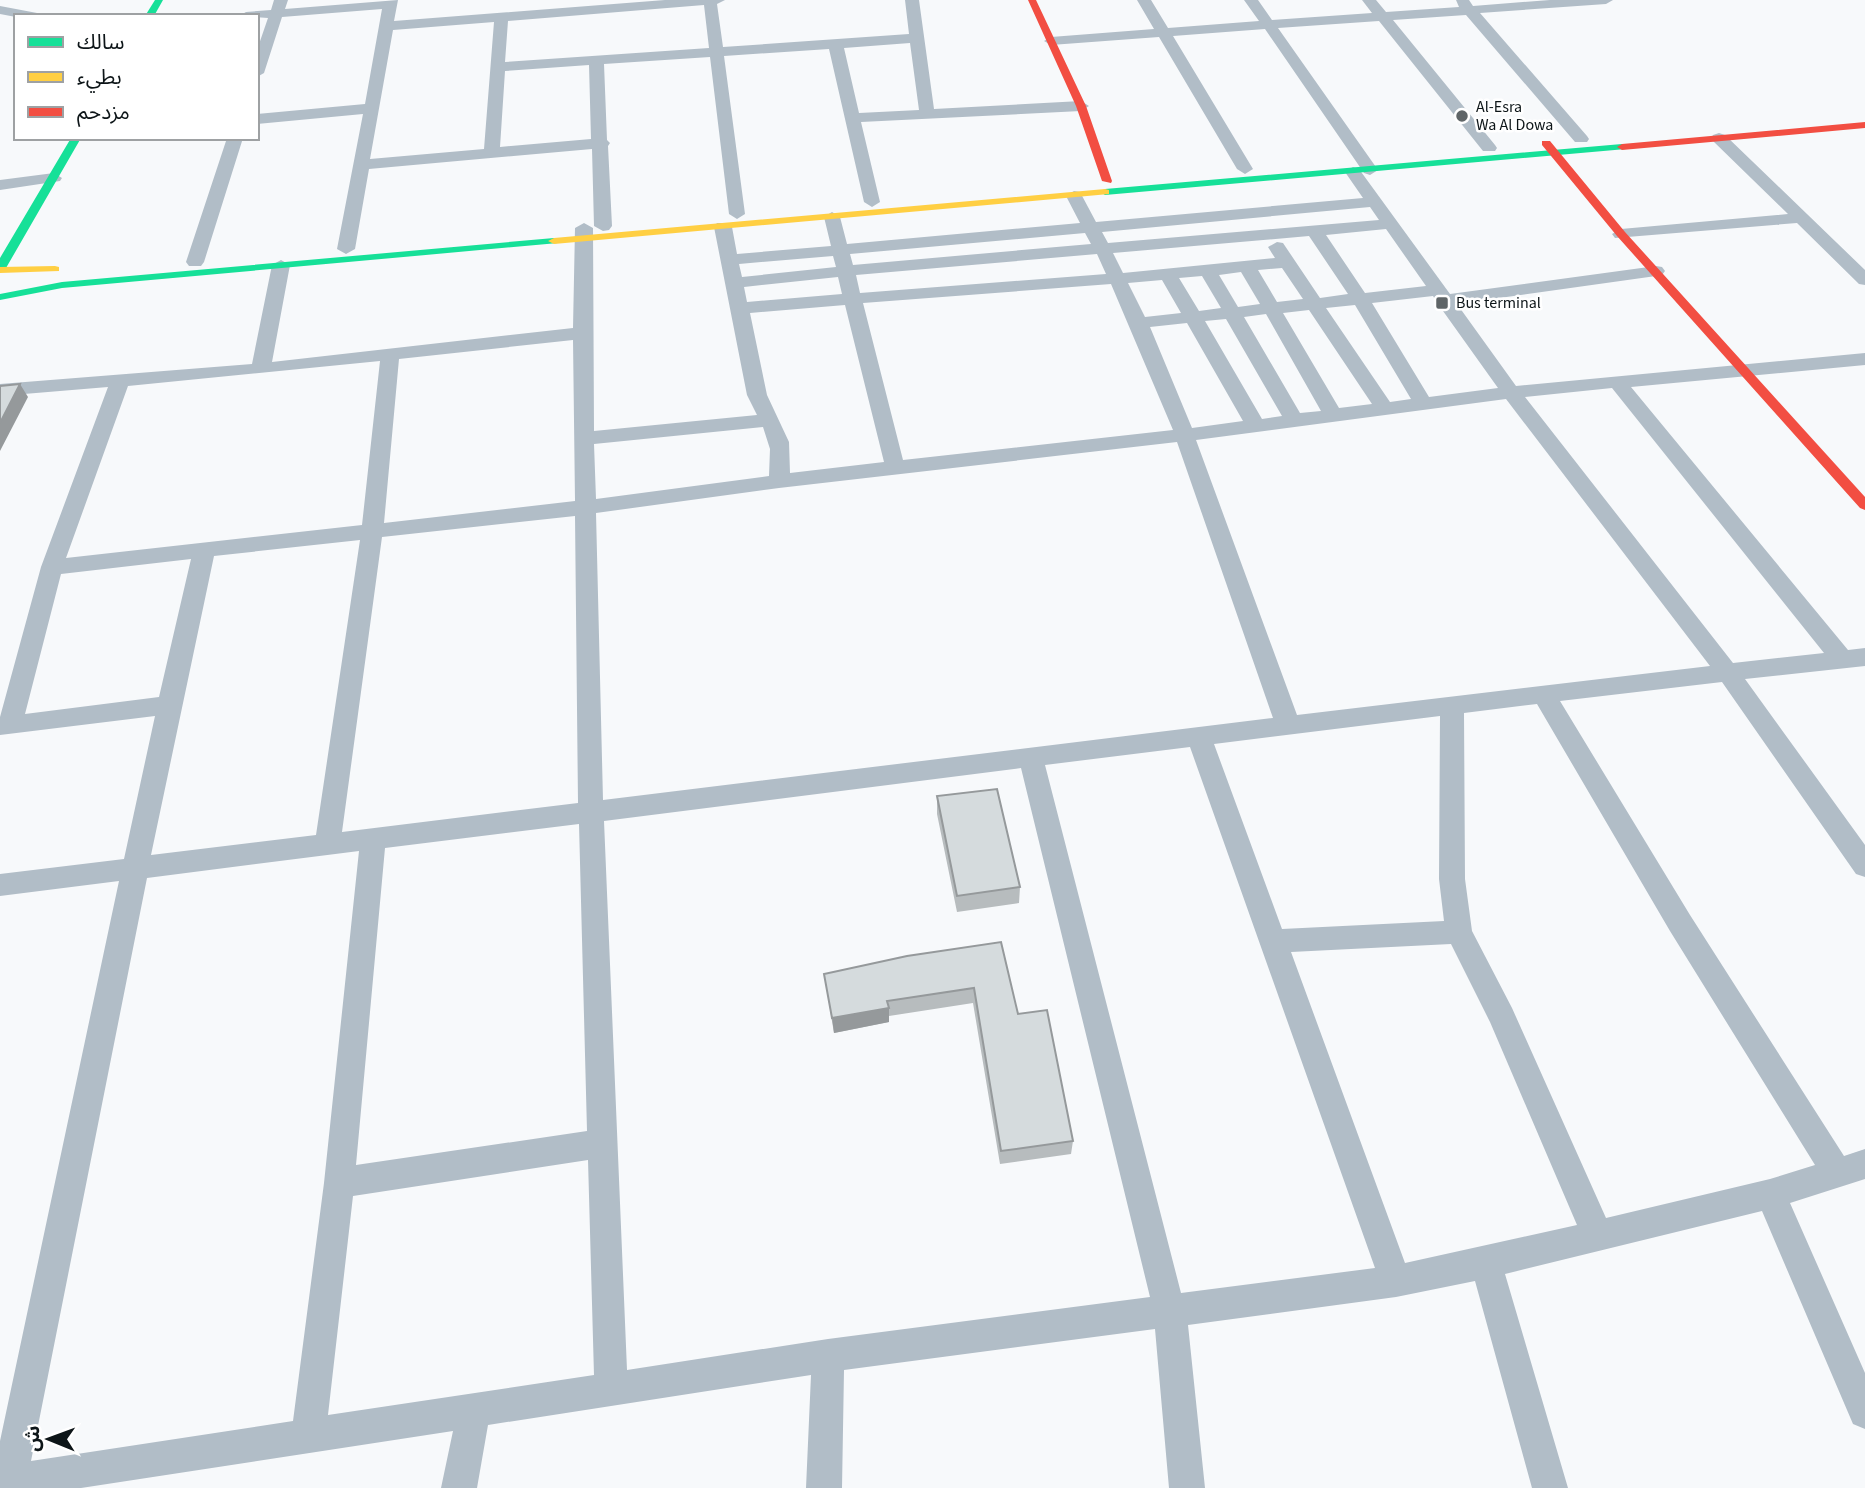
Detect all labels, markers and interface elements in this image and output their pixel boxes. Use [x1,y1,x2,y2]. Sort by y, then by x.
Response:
legend [14,14,259,140]
text: سالك [77,27,124,57]
text: بطيء [77,62,122,93]
place label: Al-Esra Wa Al Dowa [1476,96,1553,136]
text: مزدحم [77,97,130,127]
marker: Al-Esra Wa Al Dowa [1454,108,1470,124]
place label: Bus terminal [1456,292,1541,314]
marker: Bus terminal [1434,295,1450,311]
north arrow [14,1404,84,1474]
text: ش [20,1425,47,1452]

